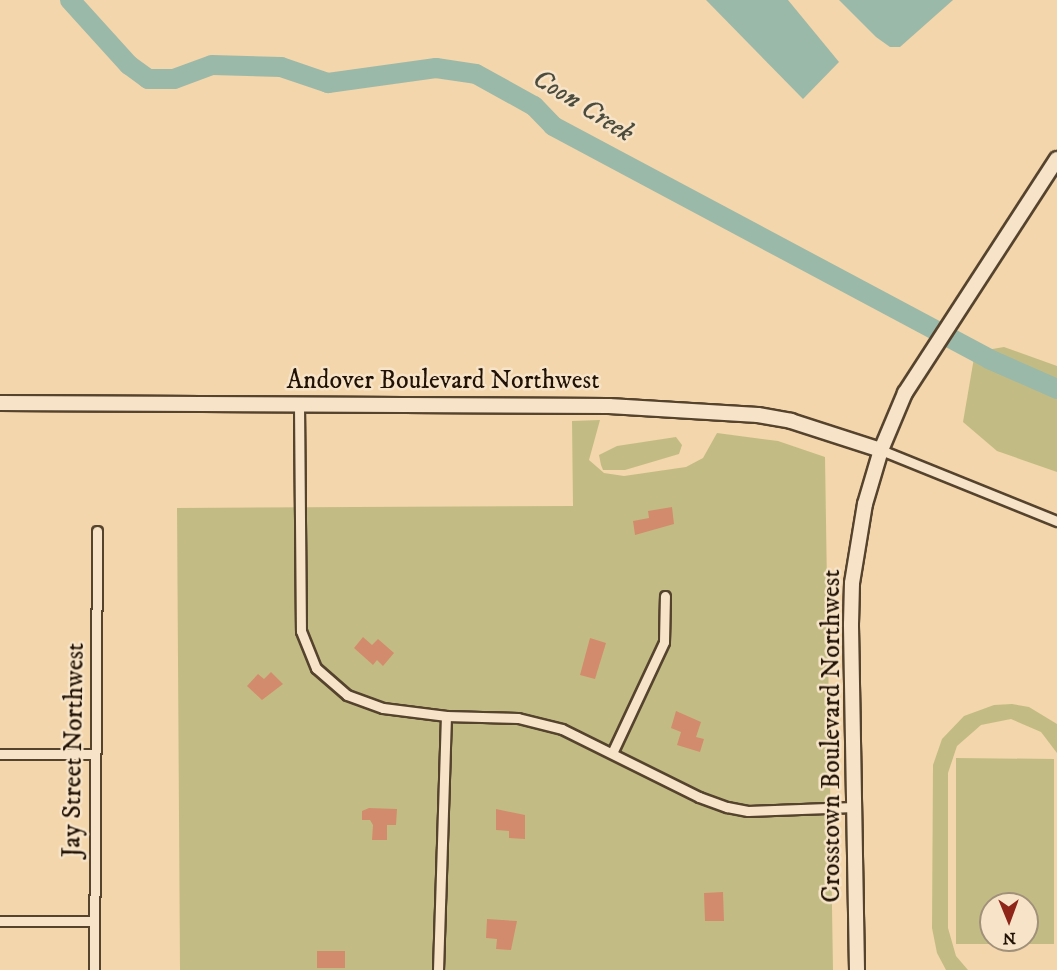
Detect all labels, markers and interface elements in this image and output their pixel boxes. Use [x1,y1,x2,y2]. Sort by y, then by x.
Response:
water label: Coon Creek [526,62,640,150]
street label: Andover Boulevard Northwest [286,365,600,397]
street label: Crosstown Boulevard Northwest [816,569,848,903]
street label: Jay Street Northwest [57,642,91,858]
north arrow [979,892,1039,952]
text: N [1003,928,1016,948]

